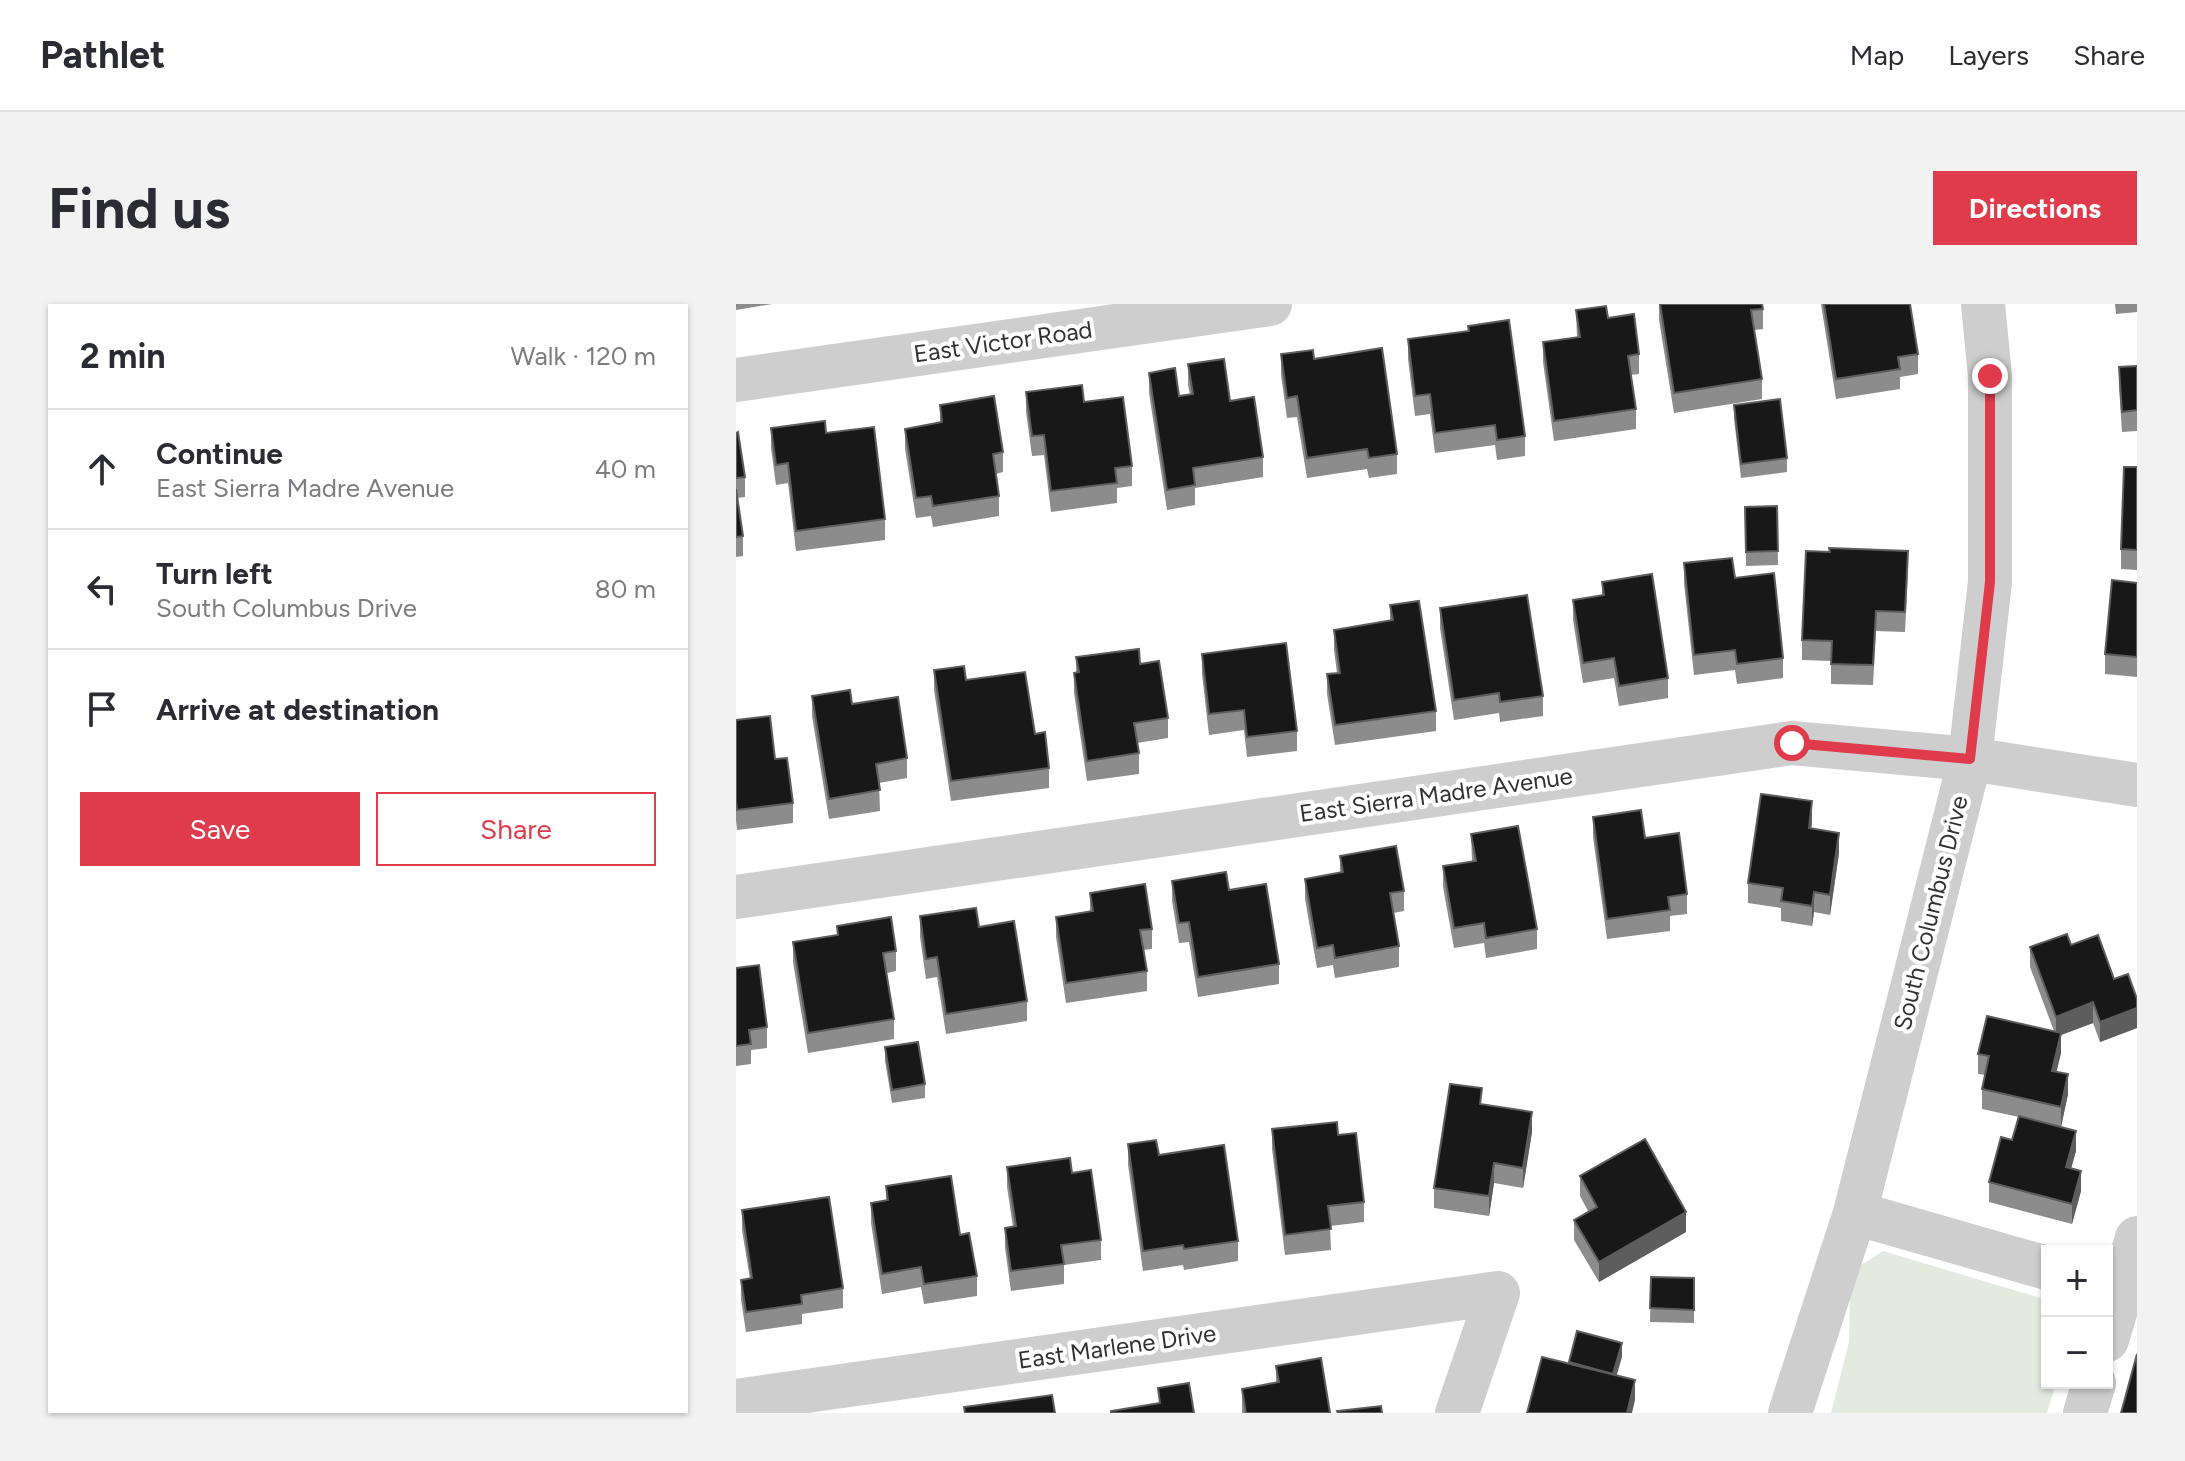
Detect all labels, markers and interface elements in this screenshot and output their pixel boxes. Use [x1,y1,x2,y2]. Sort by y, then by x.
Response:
text: Pathlet [40,32,165,78]
text: Map [1850,38,1904,72]
text: Layers [1948,38,2029,72]
text: Share [2073,38,2145,72]
button: Directions [1933,171,2137,245]
text: Find us [48,175,230,242]
street label: East Victor Road [912,315,1094,368]
text: 2 min [80,336,166,377]
text: Walk · 120 m [511,340,656,372]
route end [1972,358,2008,394]
text: Continue [156,435,283,472]
icon: ahead [80,447,124,491]
text: 40 m [595,453,656,485]
text: East Sierra Madre Avenue [156,472,454,504]
text: Turn left [156,555,273,592]
icon: left [80,567,124,611]
text: 80 m [595,573,656,605]
text: South Columbus Drive [156,592,417,624]
icon: arrive [80,687,124,731]
text: Arrive at destination [156,691,439,728]
route start [1774,725,1810,761]
street label: East Sierra Madre Avenue [1298,761,1574,828]
button: Save [80,792,360,866]
button: Share [376,792,656,866]
street label: South Columbus Drive [1887,793,1974,1033]
map controls [2041,1245,2113,1389]
button: + [2041,1245,2113,1317]
button: − [2041,1317,2113,1389]
street label: East Marlene Drive [1016,1318,1218,1375]

